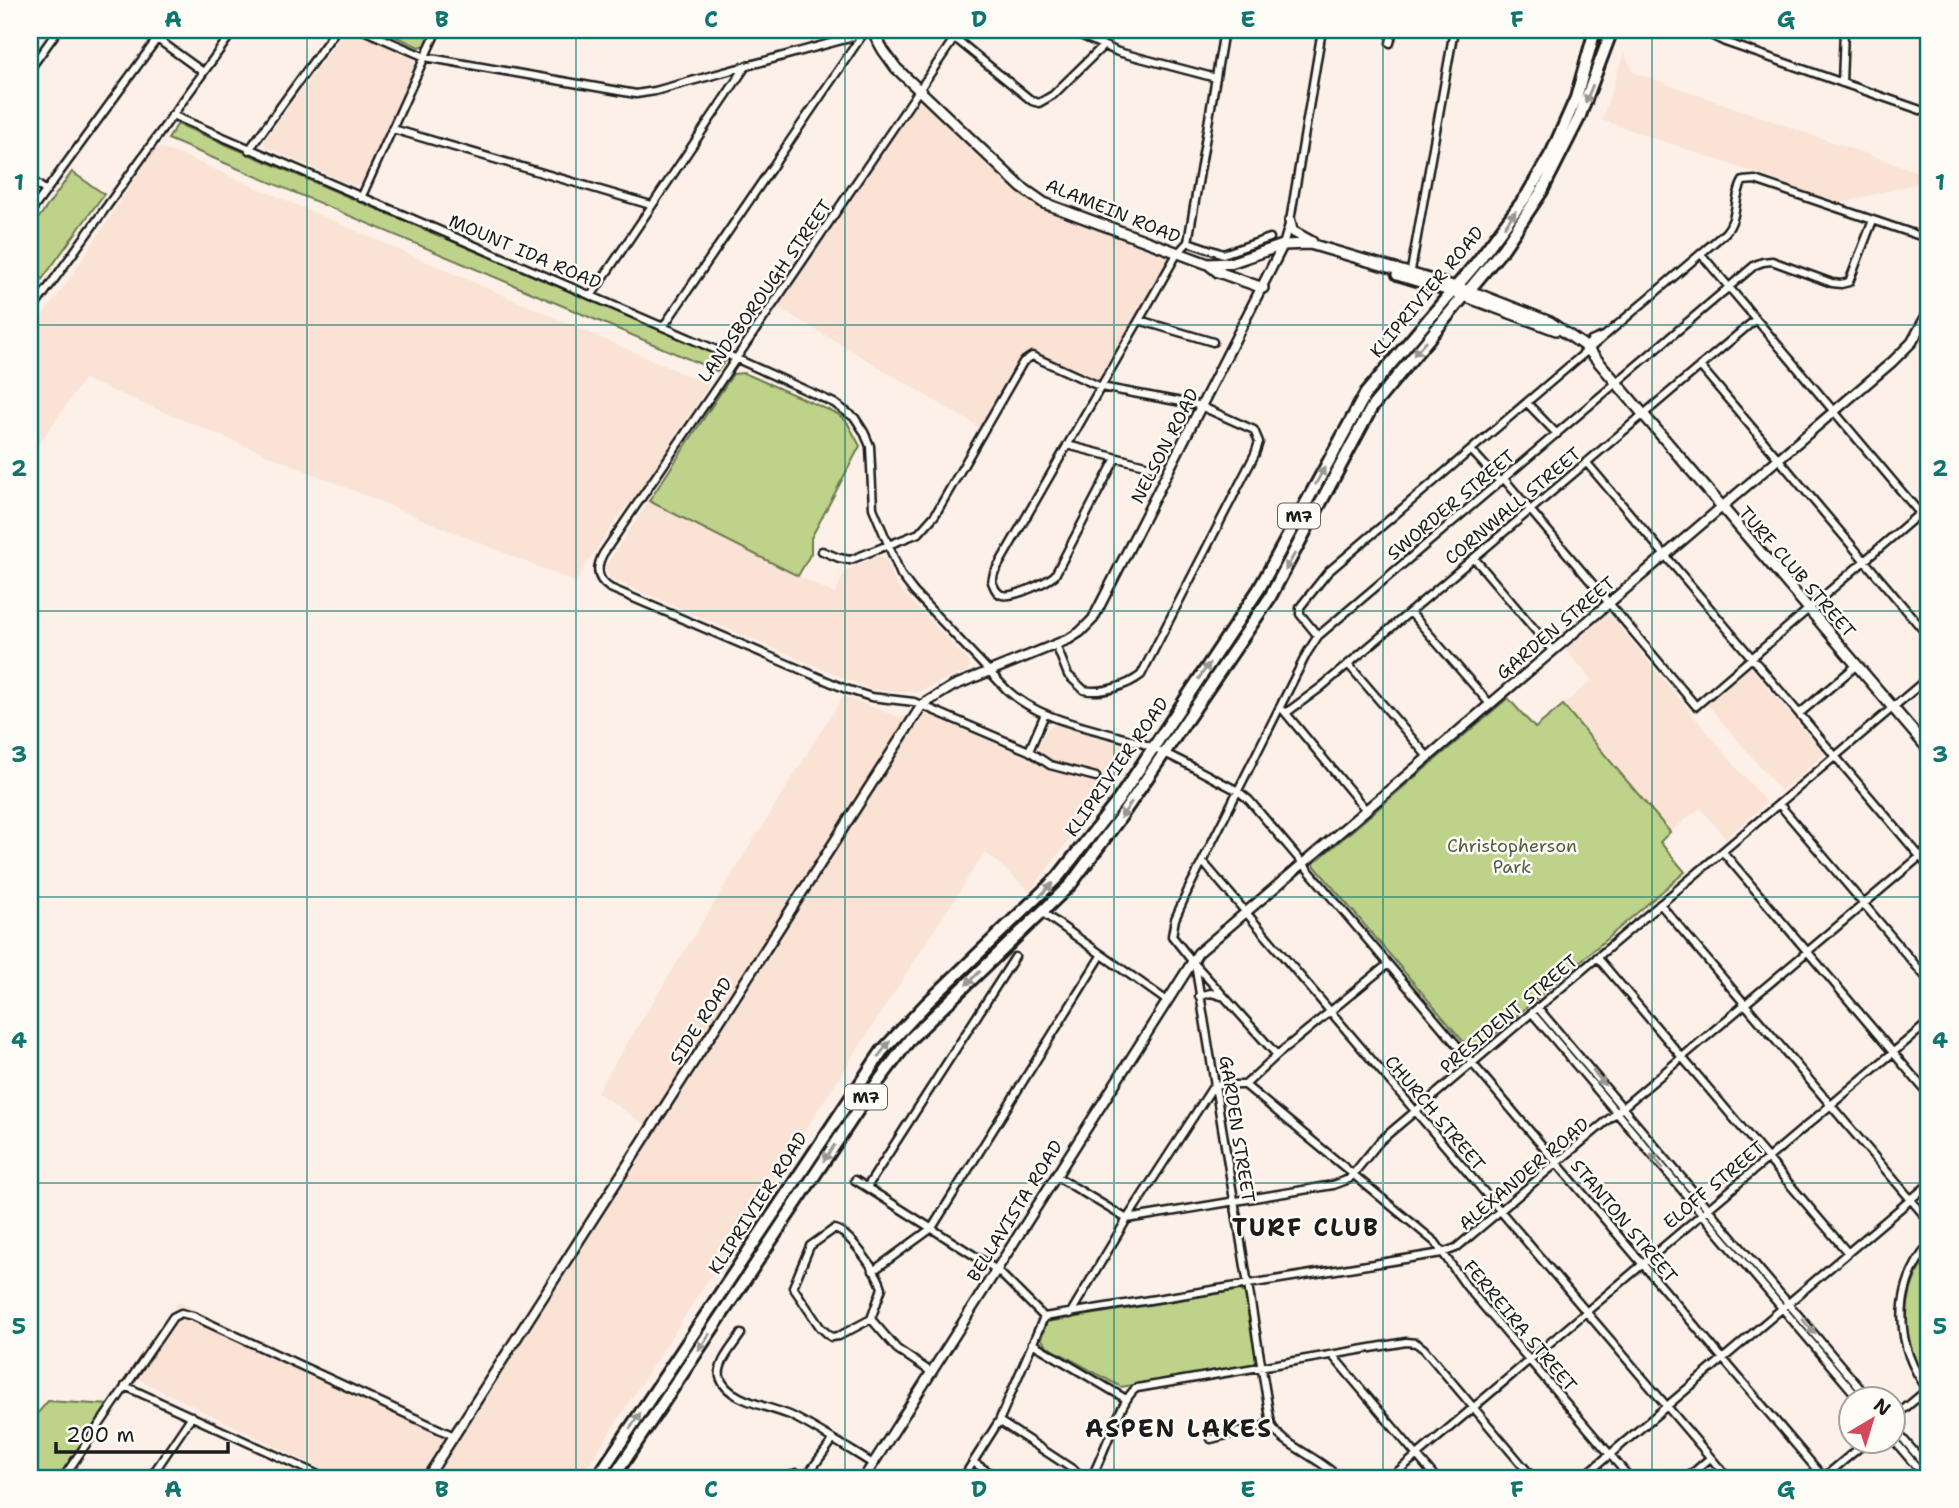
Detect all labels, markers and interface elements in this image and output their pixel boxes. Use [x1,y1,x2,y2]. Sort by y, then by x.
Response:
text: A [164,4,182,34]
text: B [435,4,449,34]
text: C [704,4,718,34]
text: D [971,4,987,34]
text: E [1240,4,1256,34]
text: F [1510,4,1524,34]
text: G [1777,4,1796,34]
one-way arrow [1584,84,1595,105]
text: 1 [14,167,24,197]
text: 1 [1935,167,1945,197]
street label: ALAMEIN ROAD [1042,173,1184,249]
street label: LANDSBOROUGH STREET [693,195,837,387]
street label: MOUNT IDA ROAD [445,209,605,295]
one-way arrow [1503,210,1517,228]
street label: KLIPRIVIER ROAD [1365,221,1489,363]
one-way arrow [1413,339,1428,356]
street label: NELSON ROAD [1126,384,1204,508]
street label: CORNWALL STREET [1440,442,1586,570]
street label: SWORDER STREET [1382,444,1520,566]
text: 2 [11,453,27,483]
text: 2 [1932,453,1948,483]
one-way arrow [1314,466,1326,486]
street label: TURF CLUB STREET [1733,501,1861,643]
road number: M7 [1278,503,1320,528]
one-way arrow [1284,553,1296,572]
street label: GARDEN STREET [1492,571,1620,685]
one-way arrow [1197,662,1211,680]
street label: KLIPRIVIER ROAD [1060,692,1174,841]
text: 3 [11,739,27,769]
text: 3 [1932,739,1948,769]
one-way arrow [1119,801,1133,819]
park label: Christopherson Park [1447,834,1577,879]
one-way arrow [1037,881,1054,898]
street label: PRESIDENT STREET [1435,949,1583,1079]
one-way arrow [965,969,982,985]
street label: SIDE ROAD [664,973,738,1069]
text: 4 [11,1025,27,1055]
text: 4 [1932,1025,1948,1055]
one-way arrow [876,1041,891,1059]
street label: CHURCH STREET [1379,1050,1491,1176]
street label: GARDEN STREET [1214,1054,1260,1204]
one-way arrow [1591,1069,1606,1087]
road number: M7 [845,1084,887,1110]
street label: ALEXANDER ROAD [1454,1112,1594,1236]
street label: KLIPRIVIER ROAD [703,1127,813,1279]
street label: BELLAVISTA ROAD [962,1136,1068,1286]
street label: ELOFF STREET [1658,1136,1770,1234]
one-way arrow [823,1143,836,1162]
one-way arrow [1650,1152,1665,1169]
street label: STANTON STREET [1565,1154,1683,1288]
district label: TURF CLUB [1232,1212,1380,1244]
street label: FERREIRA STREET [1458,1255,1582,1397]
text: 5 [12,1311,26,1341]
text: 5 [1933,1311,1947,1341]
one-way arrow [1801,1318,1816,1335]
one-way arrow [697,1332,710,1352]
north arrow [1836,1386,1906,1456]
text: N [1869,1393,1896,1421]
scale bar [56,1410,228,1454]
one-way arrow [628,1411,641,1431]
district label: ASPEN LAKES [1085,1413,1273,1445]
text: 200 m [66,1421,135,1449]
text: A [164,1474,182,1504]
text: B [435,1474,449,1504]
text: C [704,1474,718,1504]
text: D [971,1474,987,1504]
text: E [1240,1474,1256,1504]
text: F [1510,1474,1524,1504]
text: G [1777,1474,1796,1504]

